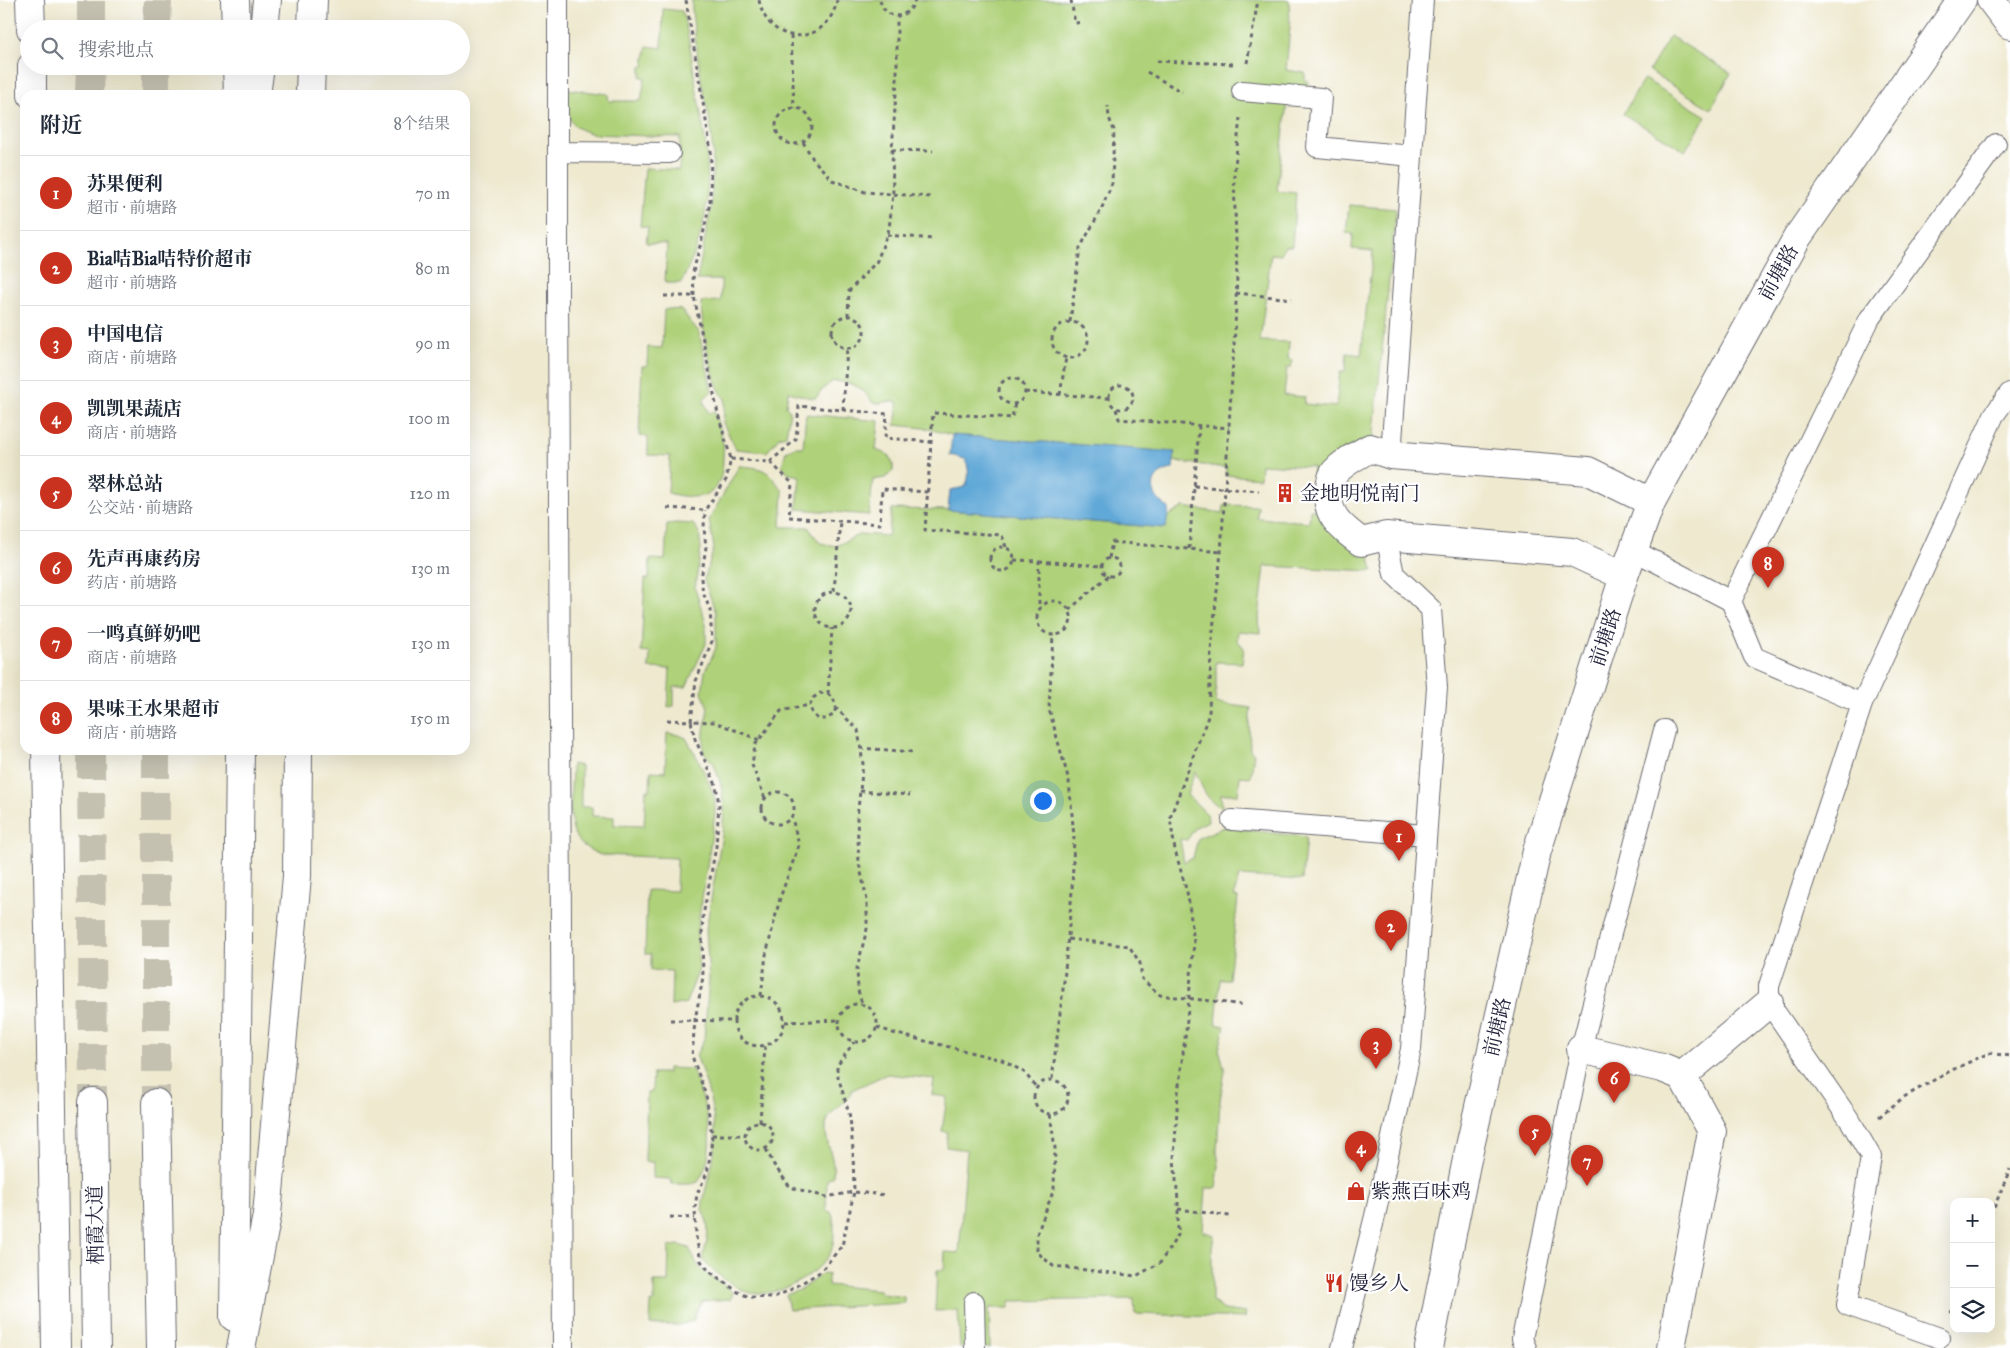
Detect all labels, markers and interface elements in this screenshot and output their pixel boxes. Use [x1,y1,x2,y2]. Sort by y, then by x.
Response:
search box [20,20,470,75]
icon: search [38,34,66,62]
text: 搜索地点 [78,38,154,61]
text: 附近 [40,112,82,138]
text: 8个结果 [393,114,450,133]
text: 苏果便利 [87,172,163,195]
text: 1 [53,184,59,203]
text: 70 m [415,184,450,203]
text: 超市 · 前塘路 [87,198,177,217]
street label: 前塘路 [1753,240,1803,304]
text: Bia咭Bia咭特价超市 [87,247,252,270]
text: 2 [52,259,60,278]
text: 80 m [415,259,450,278]
text: 超市 · 前塘路 [87,273,177,292]
text: 中国电信 [87,322,163,345]
text: 3 [53,334,59,353]
text: 90 m [415,334,450,353]
text: 商店 · 前塘路 [87,348,177,367]
text: 凯凯果蔬店 [87,397,182,420]
text: 4 [52,409,60,428]
text: 100 m [408,409,450,428]
text: 商店 · 前塘路 [87,423,177,442]
text: 翠林总站 [87,472,163,495]
place label: 金地明悦南门 [1300,481,1420,505]
building icon: 金地明悦南门 [1274,482,1296,504]
text: 5 [52,484,60,503]
text: 120 m [410,484,450,503]
text: 公交站 · 前塘路 [87,498,193,517]
text: 先声再康药房 [87,547,201,570]
pin: 8 [1752,547,1784,588]
text: 6 [52,559,60,578]
text: 130 m [411,559,450,578]
text: 药店 · 前塘路 [87,573,177,592]
street label: 前塘路 [1584,605,1626,669]
text: 一鸣真鲜奶吧 [87,622,201,645]
text: 7 [52,634,60,653]
text: 130 m [411,634,450,653]
text: 商店 · 前塘路 [87,648,177,667]
text: 果味王水果超市 [87,697,220,720]
text: 8 [52,709,60,728]
text: 150 m [410,709,450,728]
text: 商店 · 前塘路 [87,723,177,742]
your location [1030,788,1056,814]
pin: 1 [1383,820,1415,861]
pin: 2 [1375,910,1407,951]
street label: 前塘路 [1479,995,1515,1059]
pin: 3 [1360,1028,1392,1069]
pin: 6 [1598,1062,1630,1103]
pin: 5 [1519,1115,1551,1156]
pin: 4 [1345,1131,1377,1172]
pin: 7 [1571,1145,1603,1186]
place label: 紫燕百味鸡 [1371,1179,1471,1203]
shop icon: 紫燕百味鸡 [1345,1180,1367,1202]
street label: 栖霞大道 [82,1185,108,1265]
map controls [1950,1198,1995,1333]
button: + [1950,1198,1995,1243]
button: − [1950,1243,1995,1288]
place label: 馒乡人 [1349,1271,1409,1295]
restaurant icon: 馒乡人 [1323,1272,1345,1294]
button: layers [1950,1288,1995,1333]

